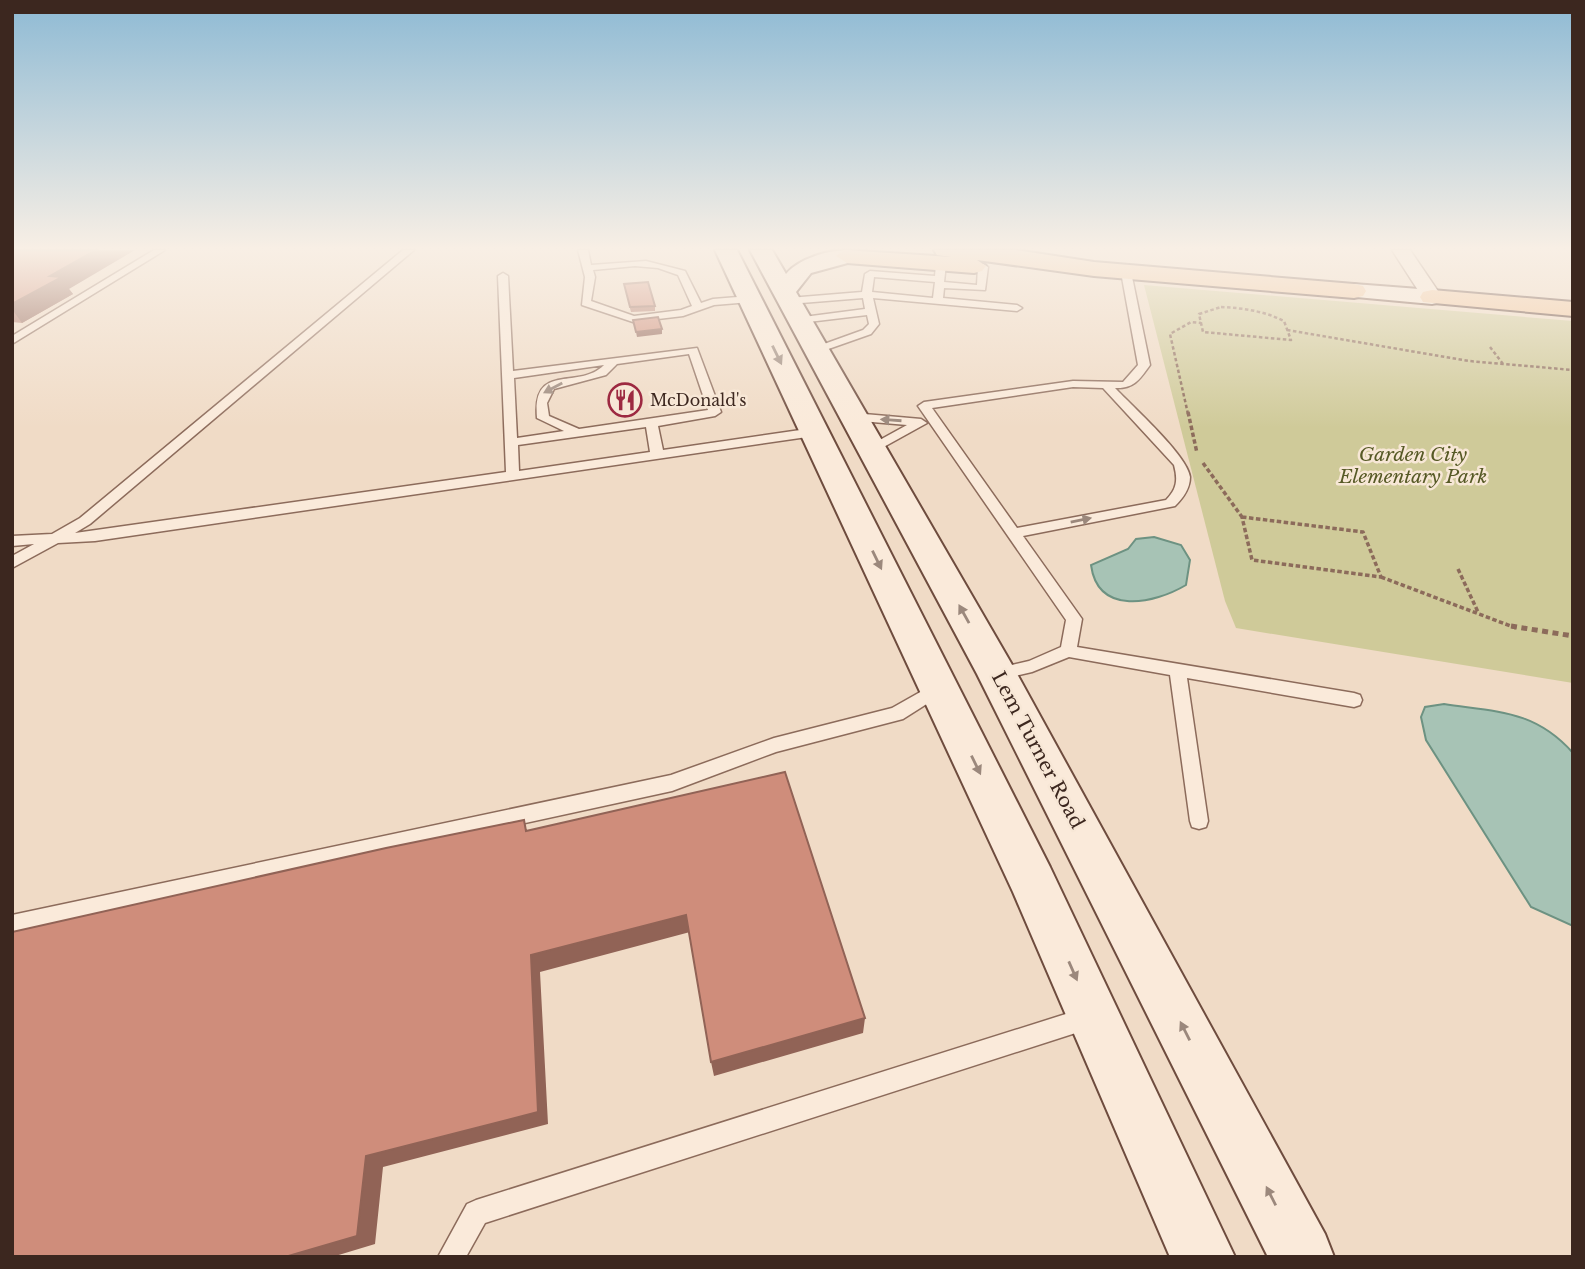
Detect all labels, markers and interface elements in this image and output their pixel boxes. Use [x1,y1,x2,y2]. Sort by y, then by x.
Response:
one-way arrow [772,345,783,365]
one-way arrow [543,381,563,393]
restaurant icon: McDonald's [606,381,644,419]
place label: McDonald's [650,390,747,410]
one-way arrow [880,414,902,425]
park label: Garden City Elementary Park [1338,443,1487,488]
one-way arrow [1070,515,1092,526]
one-way arrow [871,550,882,570]
one-way arrow [958,605,970,624]
street label: Lem Turner Road [987,668,1089,833]
one-way arrow [970,755,981,775]
one-way arrow [1068,960,1079,981]
one-way arrow [1180,1021,1191,1041]
one-way arrow [1265,1186,1276,1206]

